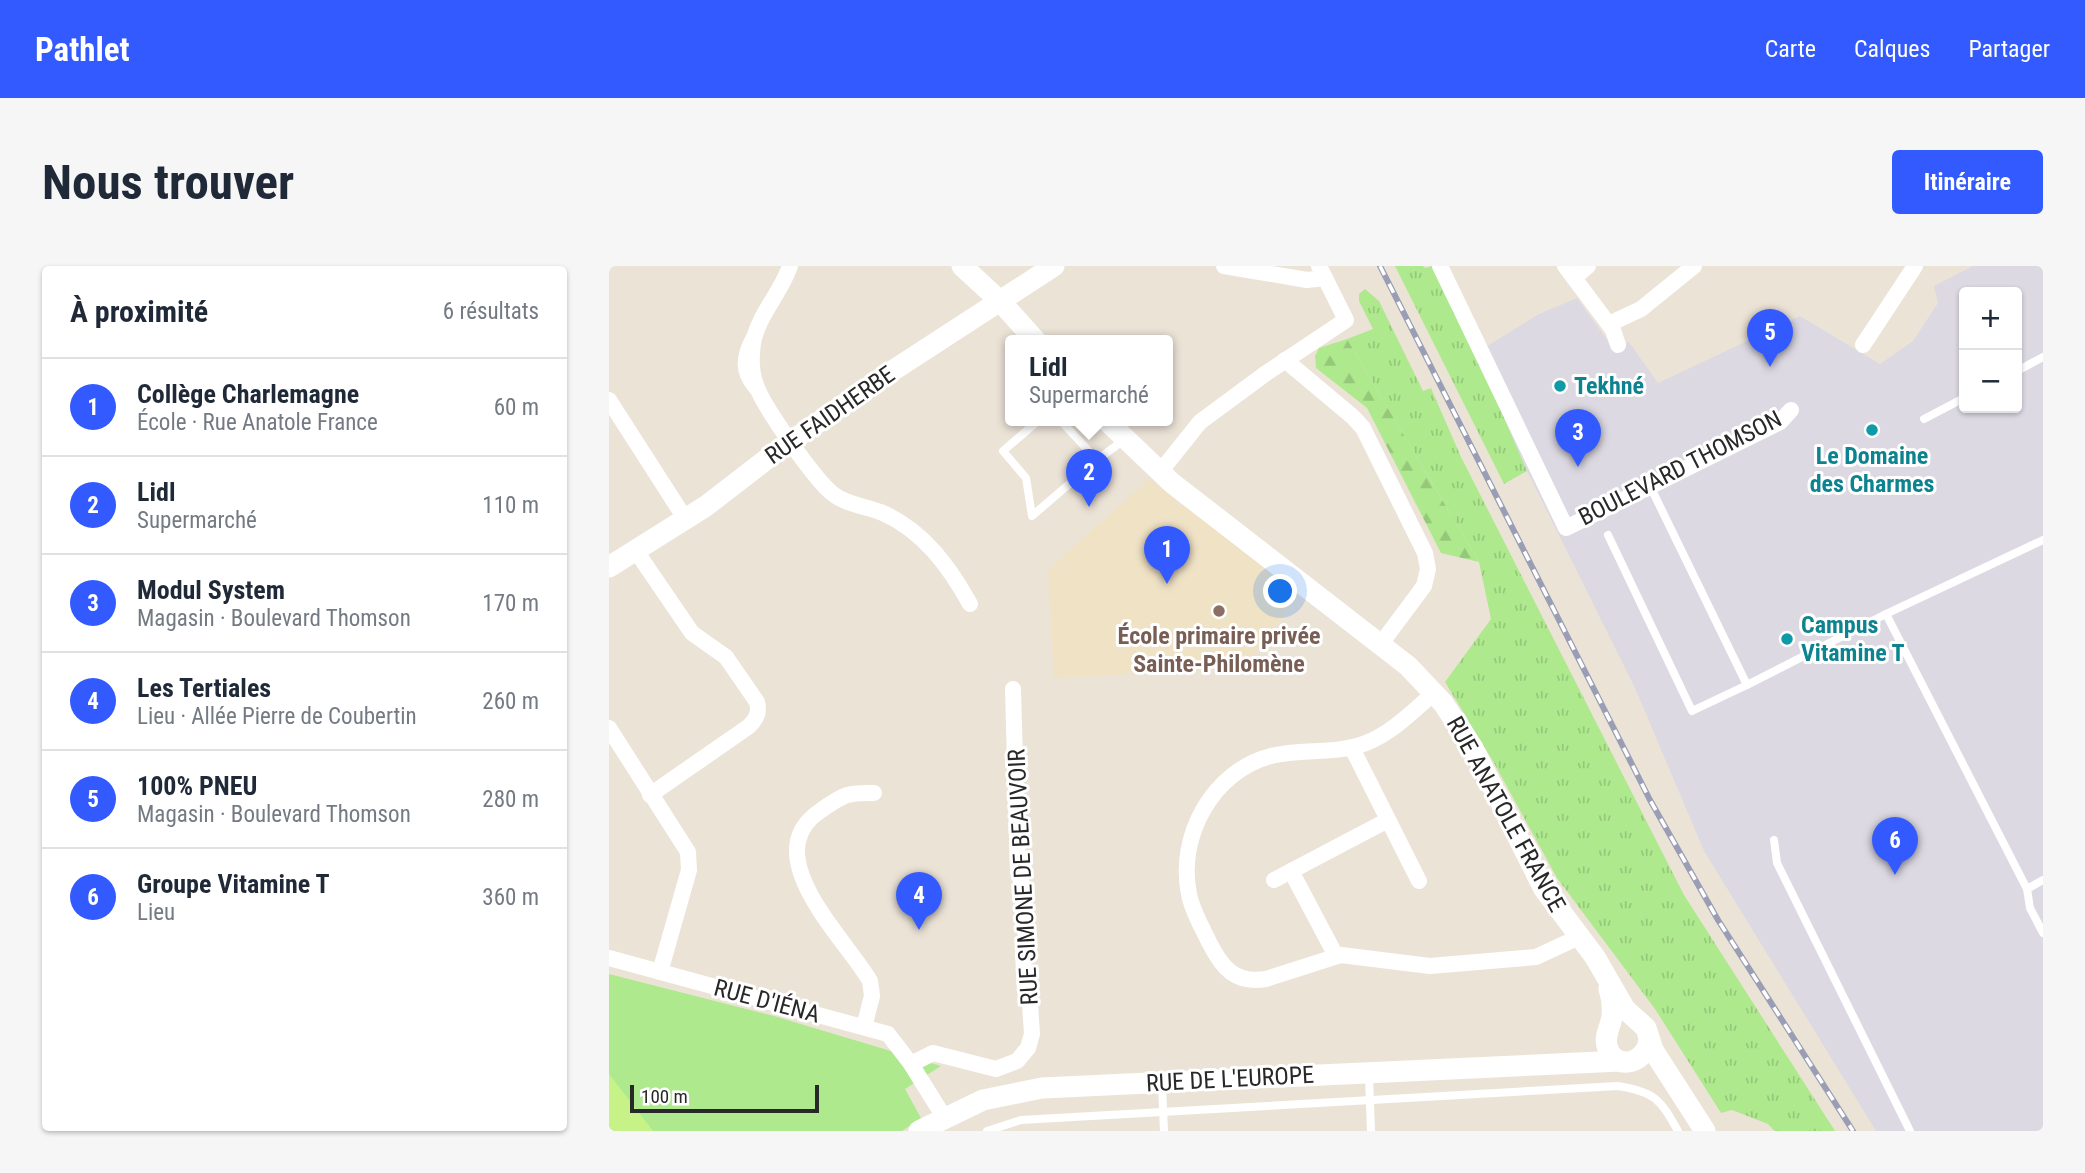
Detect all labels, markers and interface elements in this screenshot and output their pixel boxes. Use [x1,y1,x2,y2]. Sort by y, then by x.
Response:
text: Pathlet [35,30,130,69]
text: Carte [1765,35,1816,63]
text: Calques [1854,35,1930,63]
text: Partager [1968,35,2050,63]
button: Itinéraire [1892,150,2043,214]
text: Nous trouver [42,154,294,211]
map controls [1959,287,2022,413]
button: + [1959,287,2022,350]
text: À proximité [70,294,208,329]
text: 6 résultats [443,298,539,325]
pin: 5 [1747,309,1793,367]
popup [1005,335,1173,426]
button: − [1959,350,2022,413]
text: Lidl [1029,352,1068,382]
street label: RUE FAIDHERBE [760,360,900,470]
place label: Tekhné [1574,372,1644,400]
marker: Tekhné [1552,378,1568,394]
text: Collège Charlemagne [137,379,359,409]
text: Supermarché [1029,382,1149,409]
text: 1 [87,394,99,421]
text: 60 m [494,394,539,421]
street label: BOULEVARD THOMSON [1574,405,1786,531]
text: École · Rue Anatole France [137,409,378,436]
pin: 3 [1555,409,1601,467]
marker: Le Domaine des Charmes [1864,422,1880,438]
place label: Le Domaine des Charmes [1810,442,1934,498]
pin: 2 [1066,449,1112,507]
text: Lidl [137,477,175,507]
text: 2 [87,492,99,519]
text: 110 m [482,492,539,519]
text: Supermarché [137,507,257,534]
pin: 1 [1144,526,1190,584]
your location [1263,574,1297,608]
text: Modul System [137,575,285,605]
text: 3 [87,590,99,617]
text: 170 m [482,590,539,617]
marker: École primaire privée Sainte-Philomène [1211,603,1227,619]
text: Magasin · Boulevard Thomson [137,605,411,632]
place label: Campus Vitamine T [1801,611,1905,667]
place label: École primaire privée Sainte-Philomène [1118,622,1320,678]
marker: Campus Vitamine T [1779,631,1795,647]
text: Les Tertiales [137,673,271,703]
text: 4 [87,688,99,715]
text: 260 m [482,688,539,715]
text: Lieu · Allée Pierre de Coubertin [137,703,417,730]
street label: RUE ANATOLE FRANCE [1441,711,1571,917]
street label: RUE SIMONE DE BEAUVOIR [1002,748,1044,1006]
text: 100% PNEU [137,771,257,801]
text: 5 [87,786,99,813]
text: 280 m [482,786,539,813]
text: Magasin · Boulevard Thomson [137,801,411,828]
pin: 6 [1872,817,1918,875]
text: Groupe Vitamine T [137,869,330,899]
pin: 4 [896,872,942,930]
text: 6 [87,884,99,911]
text: 360 m [482,884,539,911]
text: Lieu [137,899,175,926]
street label: RUE D'IÉNA [711,973,823,1029]
street label: RUE DE L'EUROPE [1145,1061,1315,1097]
scale bar [630,1082,819,1114]
text: 100 m [641,1085,688,1108]

